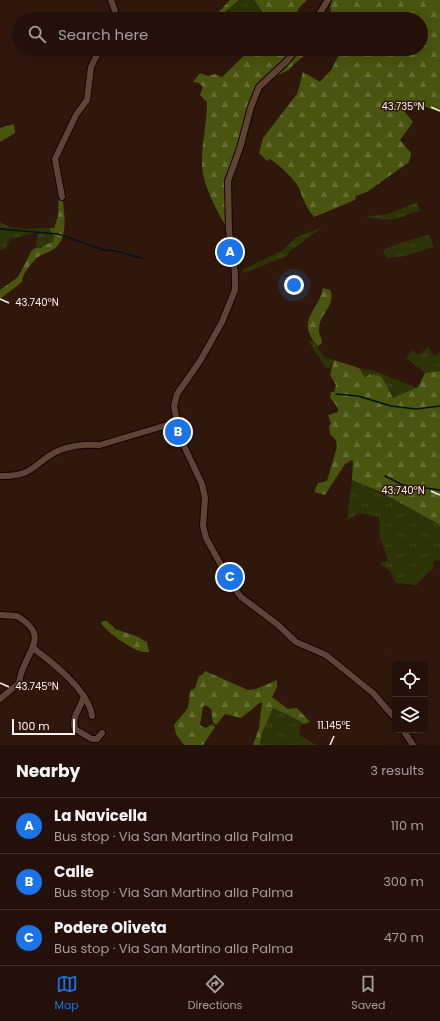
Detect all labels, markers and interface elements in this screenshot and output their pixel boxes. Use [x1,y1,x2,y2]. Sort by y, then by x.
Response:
search box [12,12,428,56]
icon: search [26,23,48,45]
text: Search here [58,24,148,45]
text: 43.735°N [381,99,425,114]
pin: A [217,237,243,267]
your location [284,275,304,295]
text: 43.740°N [15,295,59,310]
pin: B [165,417,191,447]
text: 43.740°N [381,483,425,498]
pin: C [217,562,243,592]
map controls [392,661,428,733]
button: locate [392,661,428,697]
text: 43.745°N [15,679,59,694]
button: layers [392,697,428,733]
scale bar [12,717,75,736]
text: 100 m [18,718,50,734]
text: 11.145°E [317,718,351,733]
text: Nearby [16,759,80,783]
text: 3 results [370,761,424,780]
text: La Navicella [54,805,147,826]
text: A [24,816,34,835]
text: 110 m [391,816,424,835]
text: Bus stop · Via San Martino alla Palma [54,827,293,846]
text: Calle [54,861,94,882]
text: B [25,872,33,891]
text: 300 m [383,872,424,891]
text: Bus stop · Via San Martino alla Palma [54,883,293,902]
text: Podere Oliveta [54,917,167,938]
text: C [24,928,34,947]
text: 470 m [384,928,424,947]
text: Bus stop · Via San Martino alla Palma [54,939,293,958]
tab: Map [54,973,79,1014]
tab: Directions [188,973,242,1014]
tab: Saved [351,973,386,1014]

